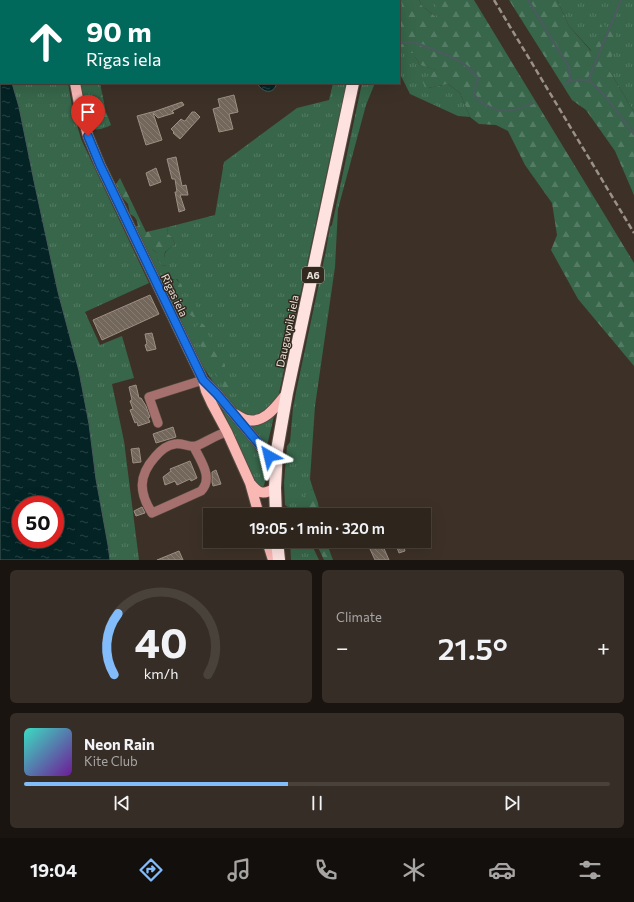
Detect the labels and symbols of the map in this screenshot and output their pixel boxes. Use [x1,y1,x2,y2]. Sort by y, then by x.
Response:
pin [71,95,105,136]
road number: A6 [302,267,324,283]
street label: Rīgas iela [159,271,191,319]
street label: Daugavpils iela [273,294,301,368]
position arrow [248,435,290,477]
speed limit sign: 50 [12,496,64,548]

